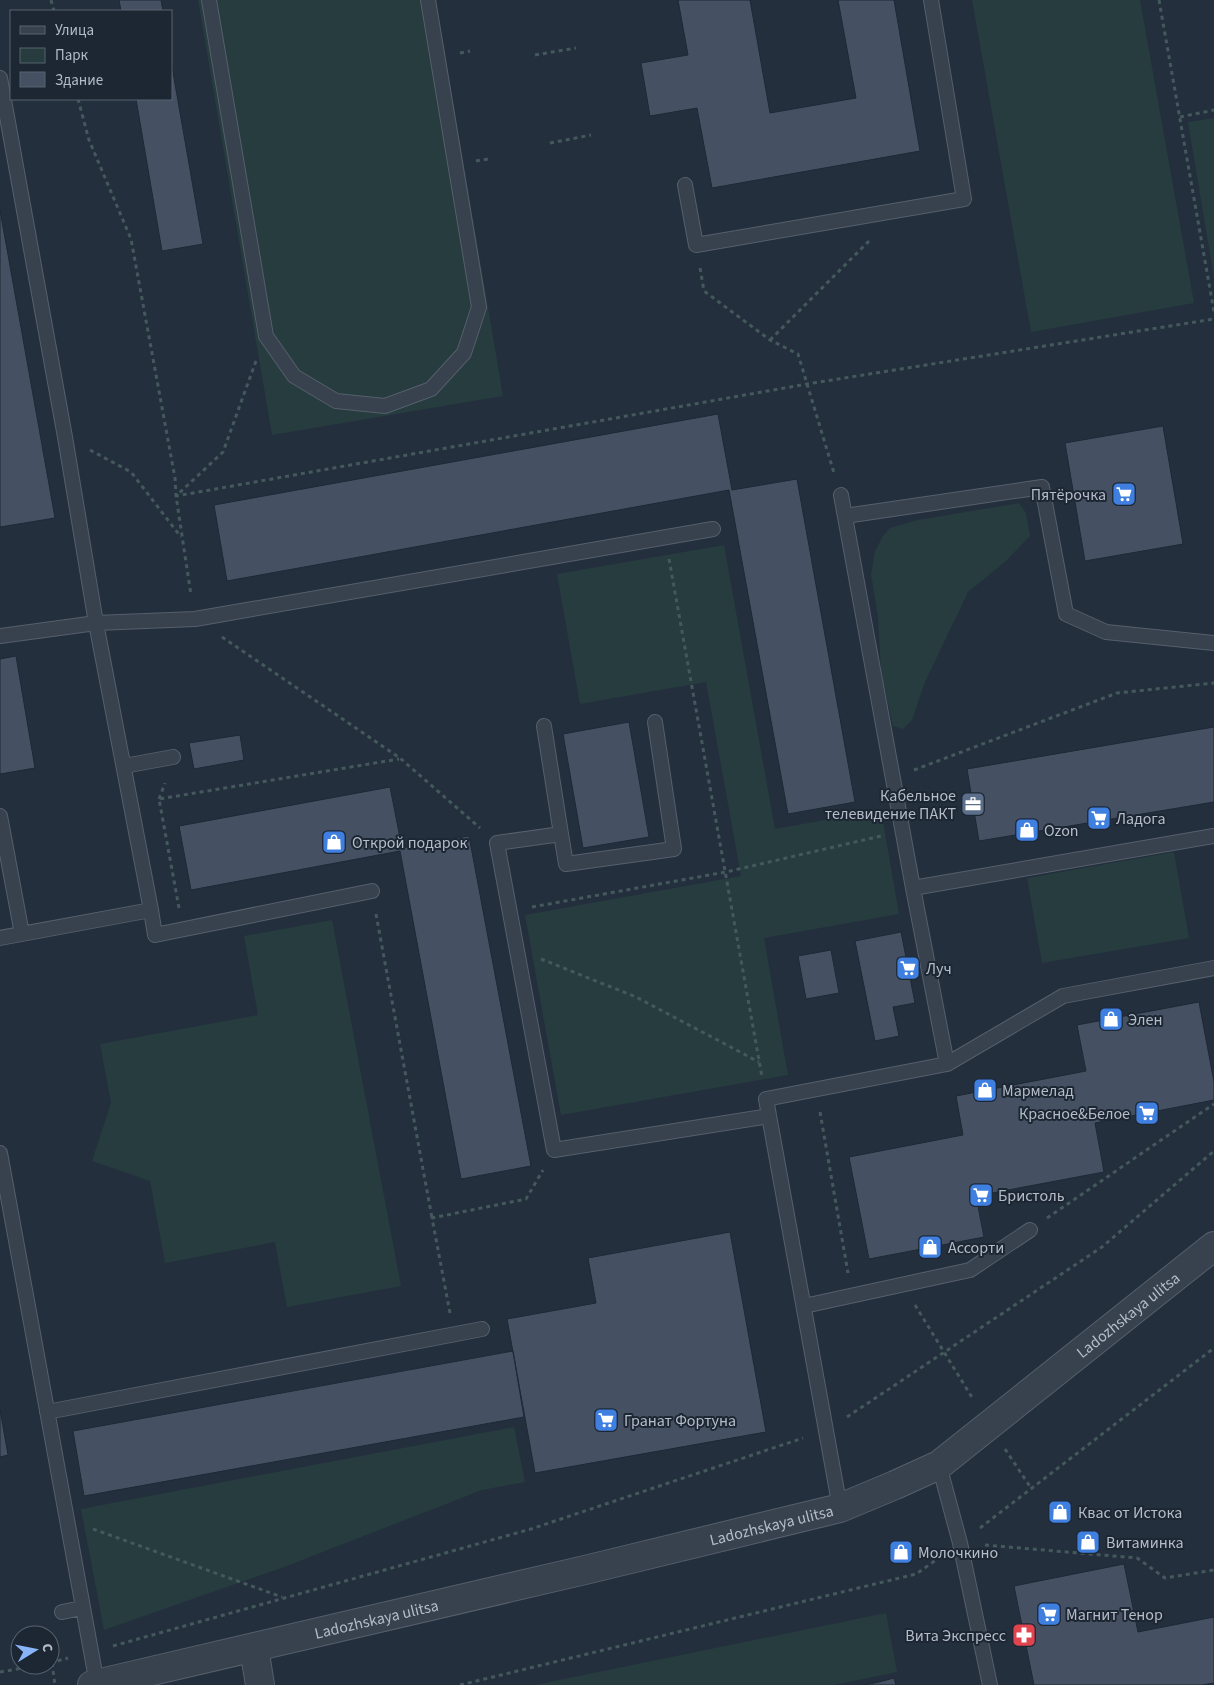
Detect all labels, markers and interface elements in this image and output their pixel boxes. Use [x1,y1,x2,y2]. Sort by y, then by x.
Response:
legend [10,10,172,100]
text: Улица [55,20,94,41]
text: Парк [55,45,89,66]
text: Здание [55,70,103,91]
supermarket icon: Пятёрочка [1111,481,1137,507]
place label: Пятёрочка [1031,484,1106,506]
place label: Кабельное телевидение ПАКТ [825,785,956,825]
office icon: Кабельное телевидение ПАКТ [960,791,986,817]
supermarket icon: Ладога [1086,805,1112,831]
place label: Ладога [1116,808,1165,830]
shop icon: Ozon [1014,817,1040,843]
place label: Ozon [1044,820,1079,842]
shop icon: Открой подарок [321,829,347,855]
place label: Открой подарок [352,832,467,854]
supermarket icon: Луч [895,955,921,981]
place label: Луч [926,958,952,980]
shop icon: Элен [1098,1006,1124,1032]
place label: Элен [1128,1009,1162,1031]
shop icon: Мармелад [972,1077,998,1103]
place label: Мармелад [1002,1080,1074,1102]
supermarket icon: Красное&Белое [1134,1100,1160,1126]
place label: Красное&Белое [1019,1103,1130,1125]
supermarket icon: Бристоль [968,1182,994,1208]
place label: Бристоль [998,1185,1065,1207]
shop icon: Ассорти [917,1234,943,1260]
place label: Ассорти [948,1237,1004,1259]
street label: Ladozhskaya ulitsa [1072,1267,1185,1363]
supermarket icon: Гранат Фортуна [593,1407,619,1433]
place label: Гранат Фортуна [624,1410,736,1432]
shop icon: Квас от Истока [1047,1499,1073,1525]
street label: Ladozhskaya ulitsa [707,1500,836,1551]
place label: Квас от Истока [1078,1502,1182,1524]
shop icon: Витаминка [1075,1529,1101,1555]
place label: Витаминка [1106,1532,1184,1554]
shop icon: Молочкино [888,1539,914,1565]
place label: Молочкино [918,1542,998,1564]
street label: Ladozhskaya ulitsa [312,1595,441,1645]
supermarket icon: Магнит Тенор [1036,1601,1062,1627]
place label: Магнит Тенор [1066,1604,1163,1626]
pharmacy icon: Вита Экспресс [1011,1622,1037,1648]
north arrow [10,1625,60,1675]
place label: Вита Экспресс [905,1625,1006,1647]
text: С [36,1642,57,1654]

